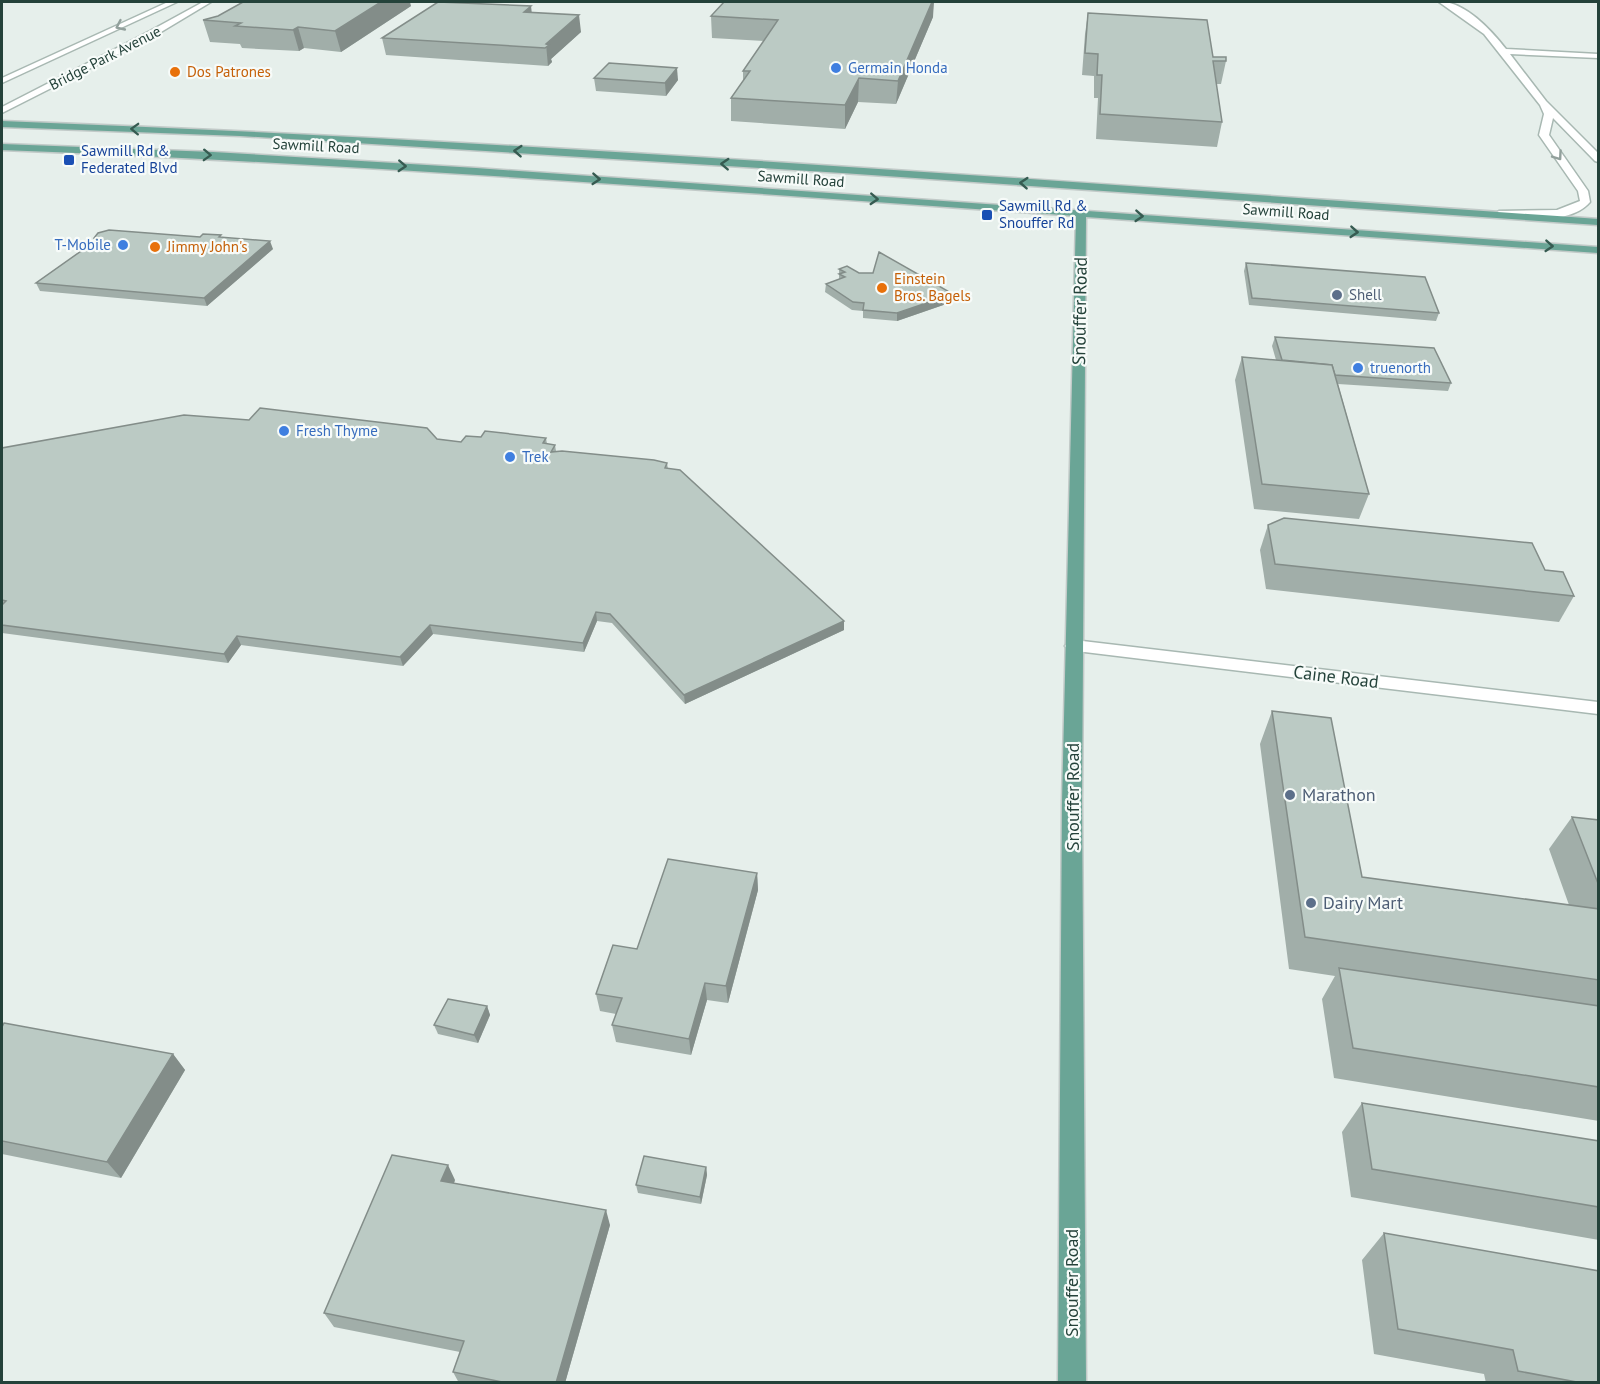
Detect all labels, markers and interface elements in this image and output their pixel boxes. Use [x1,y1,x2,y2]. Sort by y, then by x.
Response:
one-way arrow [116,19,127,31]
street label: Bridge Park Avenue [46,21,164,94]
place label: Germain Honda [848,58,948,77]
marker: Germain Honda [829,61,843,75]
place label: Dos Patrones [187,62,271,81]
marker: Dos Patrones [168,65,182,79]
one-way arrow [130,123,139,136]
street label: Sawmill Road [272,134,360,157]
place label: Sawmill Rd & Federated Blvd [81,141,178,177]
one-way arrow [513,144,522,157]
one-way arrow [202,149,211,162]
one-way arrow [1551,149,1562,160]
marker: Sawmill Rd & Federated Blvd [62,153,76,167]
one-way arrow [720,157,729,170]
one-way arrow [397,160,406,173]
street label: Sawmill Road [757,166,845,191]
one-way arrow [592,173,601,186]
one-way arrow [1020,176,1029,189]
one-way arrow [870,192,879,205]
place label: Sawmill Rd & Snouffer Rd [999,196,1088,232]
street label: Sawmill Road [1242,199,1330,224]
marker: Sawmill Rd & Snouffer Rd [980,208,994,222]
one-way arrow [1134,209,1144,222]
one-way arrow [1350,225,1359,238]
place label: T-Mobile [55,235,111,254]
place label: Jimmy John's [166,237,248,256]
marker: T-Mobile [116,238,130,252]
one-way arrow [1544,239,1553,252]
marker: Jimmy John's [148,240,162,254]
street label: Snouffer Road [1067,257,1092,365]
place label: Einstein Bros. Bagels [894,269,971,305]
marker: Einstein Bros. Bagels [875,281,889,295]
place label: Shell [1349,285,1382,304]
marker: Shell [1330,288,1344,302]
place label: truenorth [1370,358,1431,377]
marker: truenorth [1351,361,1365,375]
place label: Fresh Thyme [296,421,378,440]
marker: Fresh Thyme [277,424,291,438]
place label: Trek [522,447,549,466]
marker: Trek [503,450,517,464]
street label: Caine Road [1292,660,1380,693]
street label: Snouffer Road [1061,743,1084,851]
place label: Marathon [1302,783,1376,806]
marker: Marathon [1283,788,1297,802]
place label: Dairy Mart [1323,891,1403,914]
marker: Dairy Mart [1304,896,1318,910]
street label: Snouffer Road [1060,1229,1083,1337]

